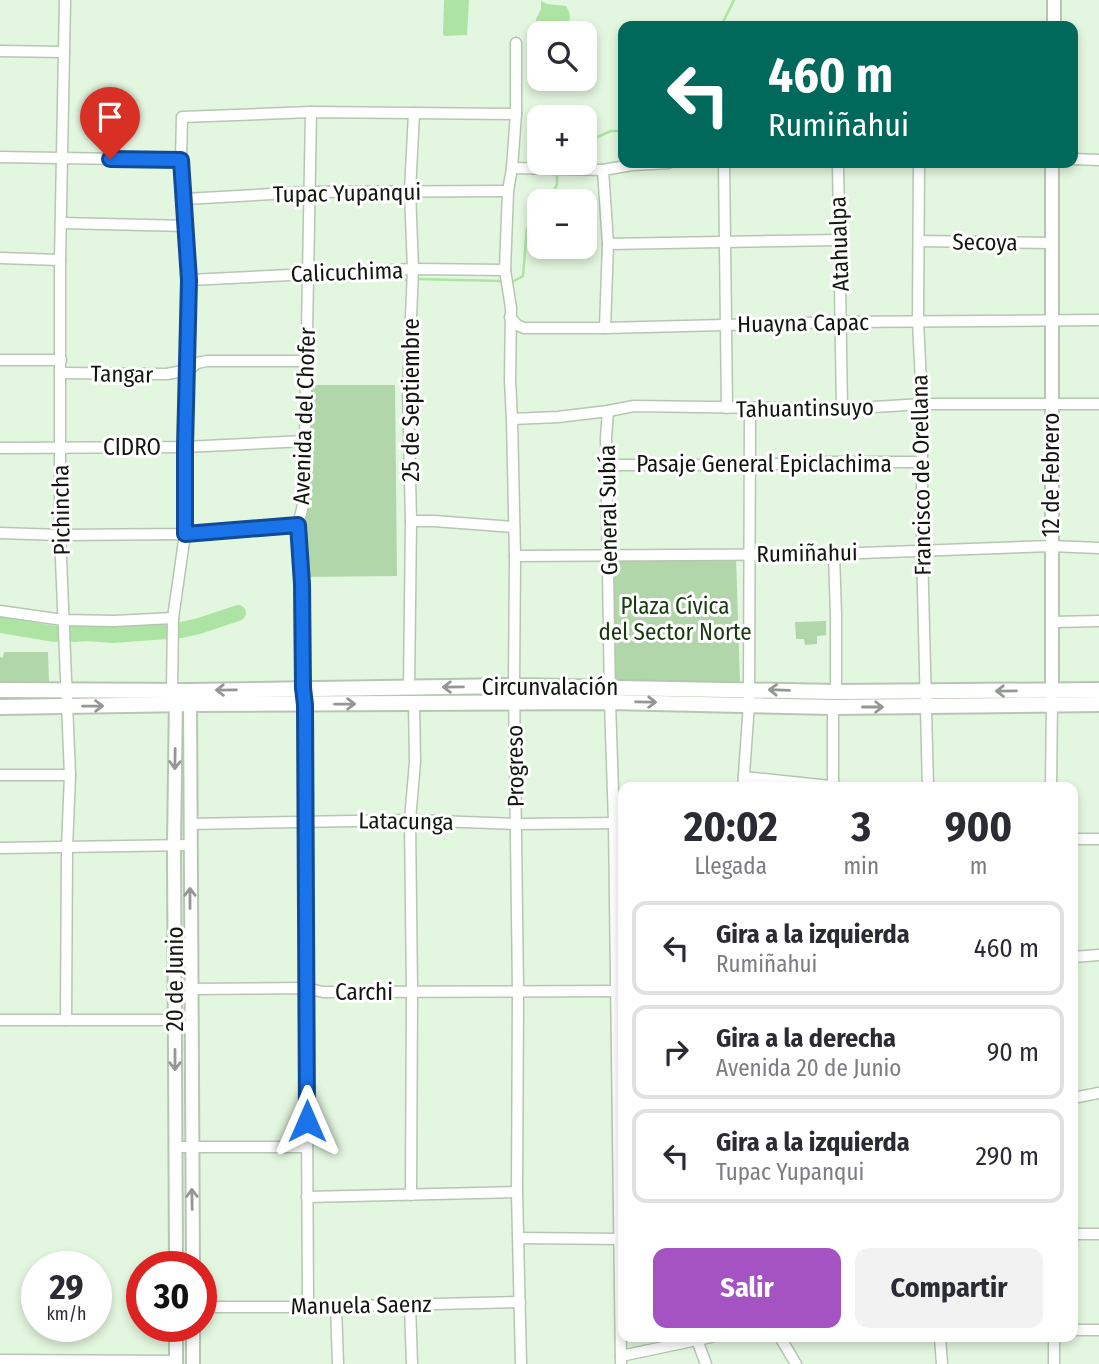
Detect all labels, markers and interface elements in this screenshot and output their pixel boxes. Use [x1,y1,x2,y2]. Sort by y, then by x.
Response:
map controls [527,21,597,259]
button: search [527,21,597,91]
text: 460 m [768,46,893,105]
icon: left [653,49,744,140]
pin [80,87,140,159]
icon: arrive [91,98,129,136]
button: + [527,105,597,175]
text: Rumiñahui [768,106,909,144]
street label: Tupac Yupanqui [273,178,421,208]
button: − [527,189,597,259]
street label: Atahualpa [823,196,855,292]
street label: Secoya [952,227,1018,257]
street label: Calicuchima [290,256,404,288]
street label: Huayna Capac [737,308,869,338]
street label: 25 de Septiembre [397,318,425,482]
street label: Avenida del Chofer [287,327,321,505]
street label: Tangar [90,359,154,389]
street label: Francisco de Orellana [905,374,937,576]
street label: Tahuantinsuyo [736,393,874,423]
street label: 12 de Febrero [1037,413,1065,537]
street label: CIDRO [103,433,161,461]
street label: General Subía [593,444,623,576]
street label: Pasaje General Epiclachima [636,450,892,478]
street label: Pichincha [46,464,76,556]
street label: Rumiñahui [756,538,858,568]
park label: Plaza Cívica del Sector Norte [598,592,752,646]
street label: Circunvalación [482,673,618,701]
one-way arrow [442,680,465,693]
one-way arrow [215,683,238,697]
one-way arrow [768,684,791,697]
one-way arrow [995,684,1018,698]
one-way arrow [634,696,657,709]
one-way arrow [333,697,356,711]
one-way arrow [81,699,104,713]
one-way arrow [861,700,884,714]
street label: Progreso [500,724,530,808]
one-way arrow [168,747,182,770]
text: 20:02 [684,802,778,852]
text: 3 [851,802,871,852]
text: 900 [945,802,1012,852]
street label: Latacunga [358,806,454,836]
text: Llegada [694,852,767,880]
text: min [843,852,879,880]
text: m [970,852,987,880]
one-way arrow [183,887,197,910]
text: Gira a la izquierda [716,919,910,950]
street label: 20 de Junio [161,927,189,1031]
icon: left [657,929,695,967]
text: 460 m [974,933,1039,964]
text: Rumiñahui [716,950,817,978]
street label: Carchi [335,978,393,1006]
text: Gira a la derecha [716,1023,896,1054]
icon: right [657,1033,695,1071]
text: 90 m [987,1037,1039,1068]
one-way arrow [168,1048,181,1071]
text: Avenida 20 de Junio [716,1054,901,1082]
position arrow [270,1084,344,1158]
text: Gira a la izquierda [716,1127,910,1158]
icon: left [657,1137,695,1175]
text: 290 m [975,1141,1039,1172]
text: Tupac Yupanqui [716,1158,864,1186]
one-way arrow [185,1188,199,1211]
button: Salir [653,1248,841,1328]
button: Compartir [855,1248,1043,1328]
speed limit sign: 30 [126,1251,217,1342]
text: 29 [49,1266,84,1308]
street label: Manuela Saenz [290,1290,432,1320]
text: km/h [46,1303,87,1325]

